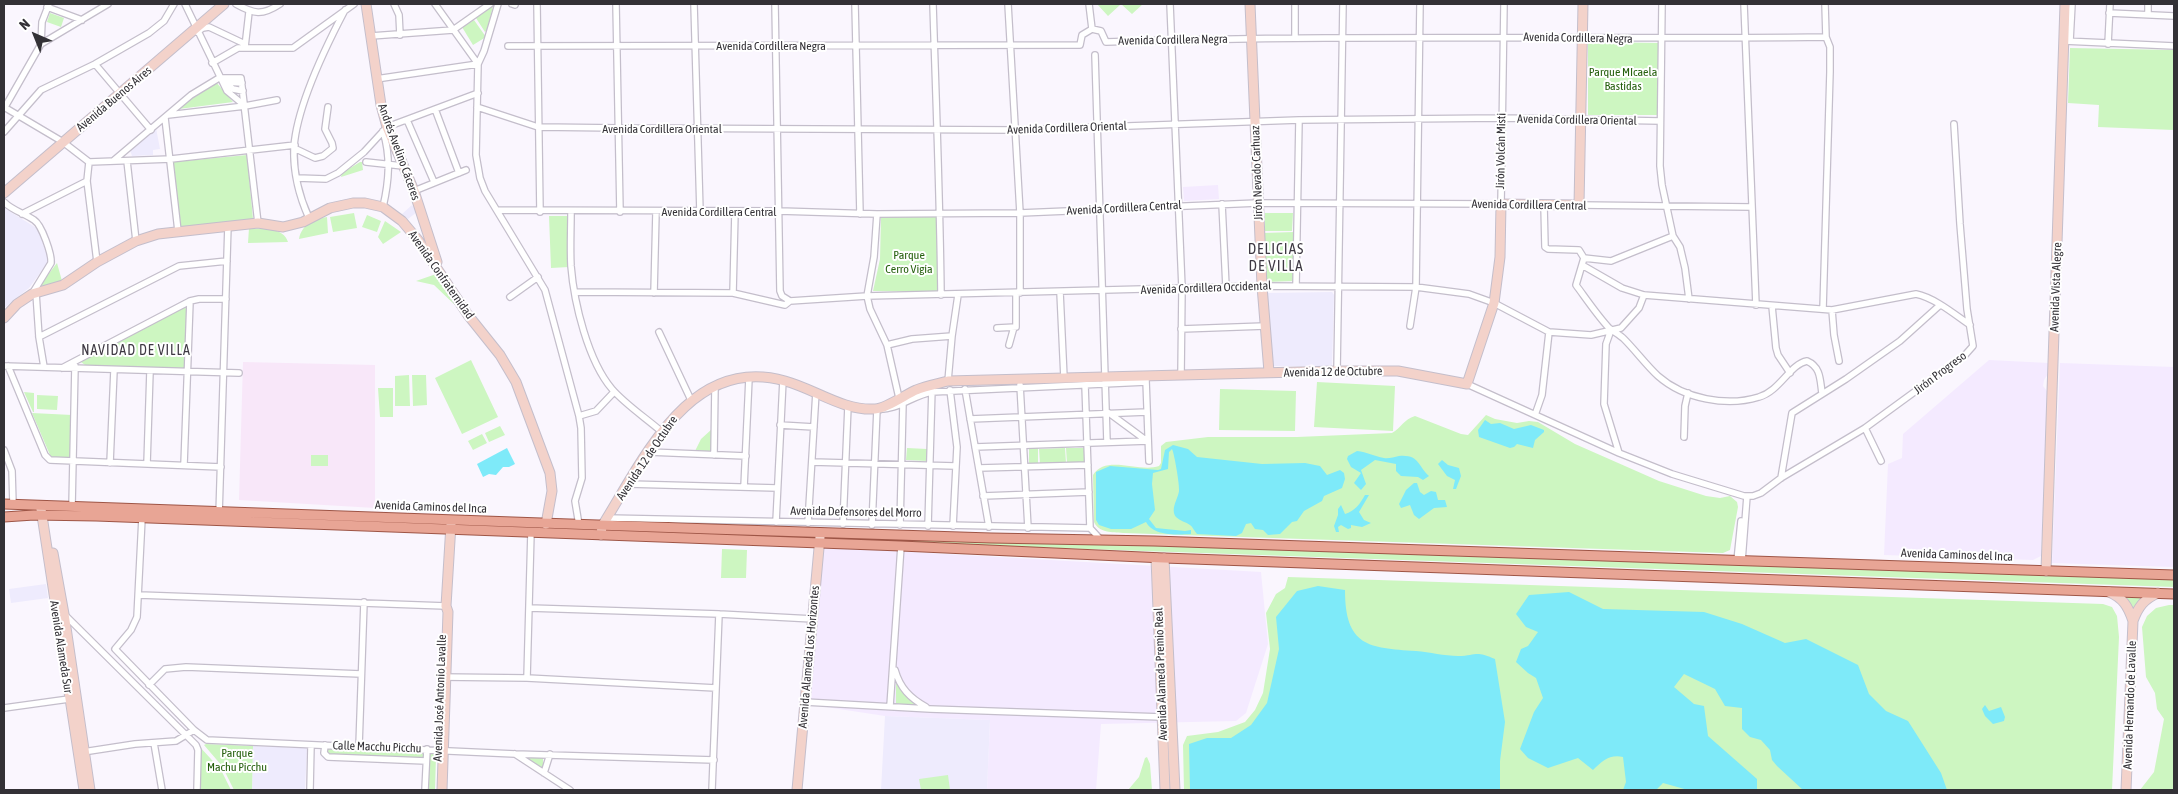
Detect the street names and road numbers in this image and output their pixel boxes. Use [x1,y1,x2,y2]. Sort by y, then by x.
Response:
street label: Avenida Cordillera Negra [1523,30,1633,46]
street label: Avenida Cordillera Negra [1118,32,1228,48]
street label: Avenida Cordillera Negra [716,39,826,53]
street label: Avenida Buenos Aires [73,63,155,135]
street label: Andrés Avelino Cáceres [375,102,423,202]
street label: Avenida Cordillera Oriental [1517,112,1637,128]
street label: Jirón Volcán Misti [1493,113,1509,189]
street label: Avenida Cordillera Oriental [1007,119,1127,137]
street label: Avenida Cordillera Oriental [602,122,722,136]
street label: Jirón Nevado Carhuaz [1248,125,1266,221]
street label: Avenida Cordillera Central [1471,197,1587,213]
street label: Avenida Cordillera Central [1066,198,1182,218]
street label: Avenida Cordillera Central [661,205,777,219]
street label: Avenida Confraternidad [405,228,477,322]
street label: Avenida Vista Alegre [2047,242,2065,332]
street label: Avenida Cordillera Occidental [1140,279,1272,297]
street label: Jirón Progreso [1911,348,1969,398]
street label: Avenida 12 de Octubre [1284,364,1382,380]
street label: Avenida 12 de Octubre [613,413,681,503]
street label: Avenida Caminos del Inca [375,498,487,516]
street label: Avenida Defensores del Morro [790,504,922,520]
street label: Avenida Caminos del Inca [1901,546,2013,564]
street label: Avenida Alameda Los Horizontes [796,585,822,729]
street label: Avenida Alameda Sur [47,600,75,694]
street label: Avenida Alameda Premio Real [1151,607,1171,741]
street label: Avenida José Antonio Lavalle [431,634,449,762]
street label: Avenida Hernando de Lavalle [2121,640,2139,770]
street label: Calle Macchu Picchu [332,738,422,756]

